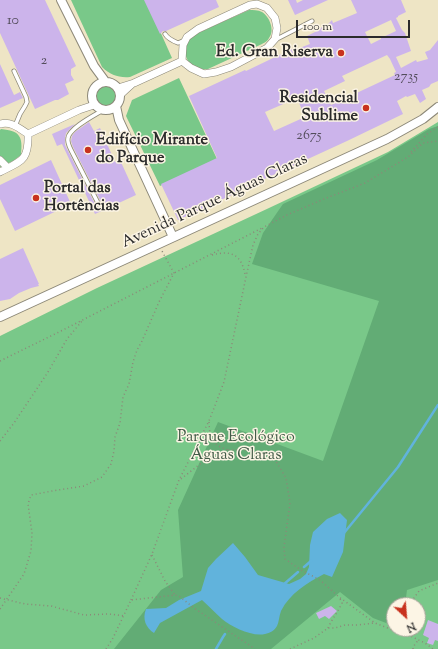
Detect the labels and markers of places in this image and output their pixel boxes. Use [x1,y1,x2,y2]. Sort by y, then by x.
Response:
place label: Ed. Gran Riserva [216,43,333,63]
marker: Ed. Gran Riserva [336,48,346,58]
place label: Residencial Sublime [280,89,358,127]
marker: Residencial Sublime [361,103,371,113]
place label: Edifício Mirante do Parque [96,131,208,169]
marker: Edifício Mirante do Parque [83,145,93,155]
place label: Portal das Hortências [44,179,119,217]
marker: Portal das Hortências [31,193,41,203]

